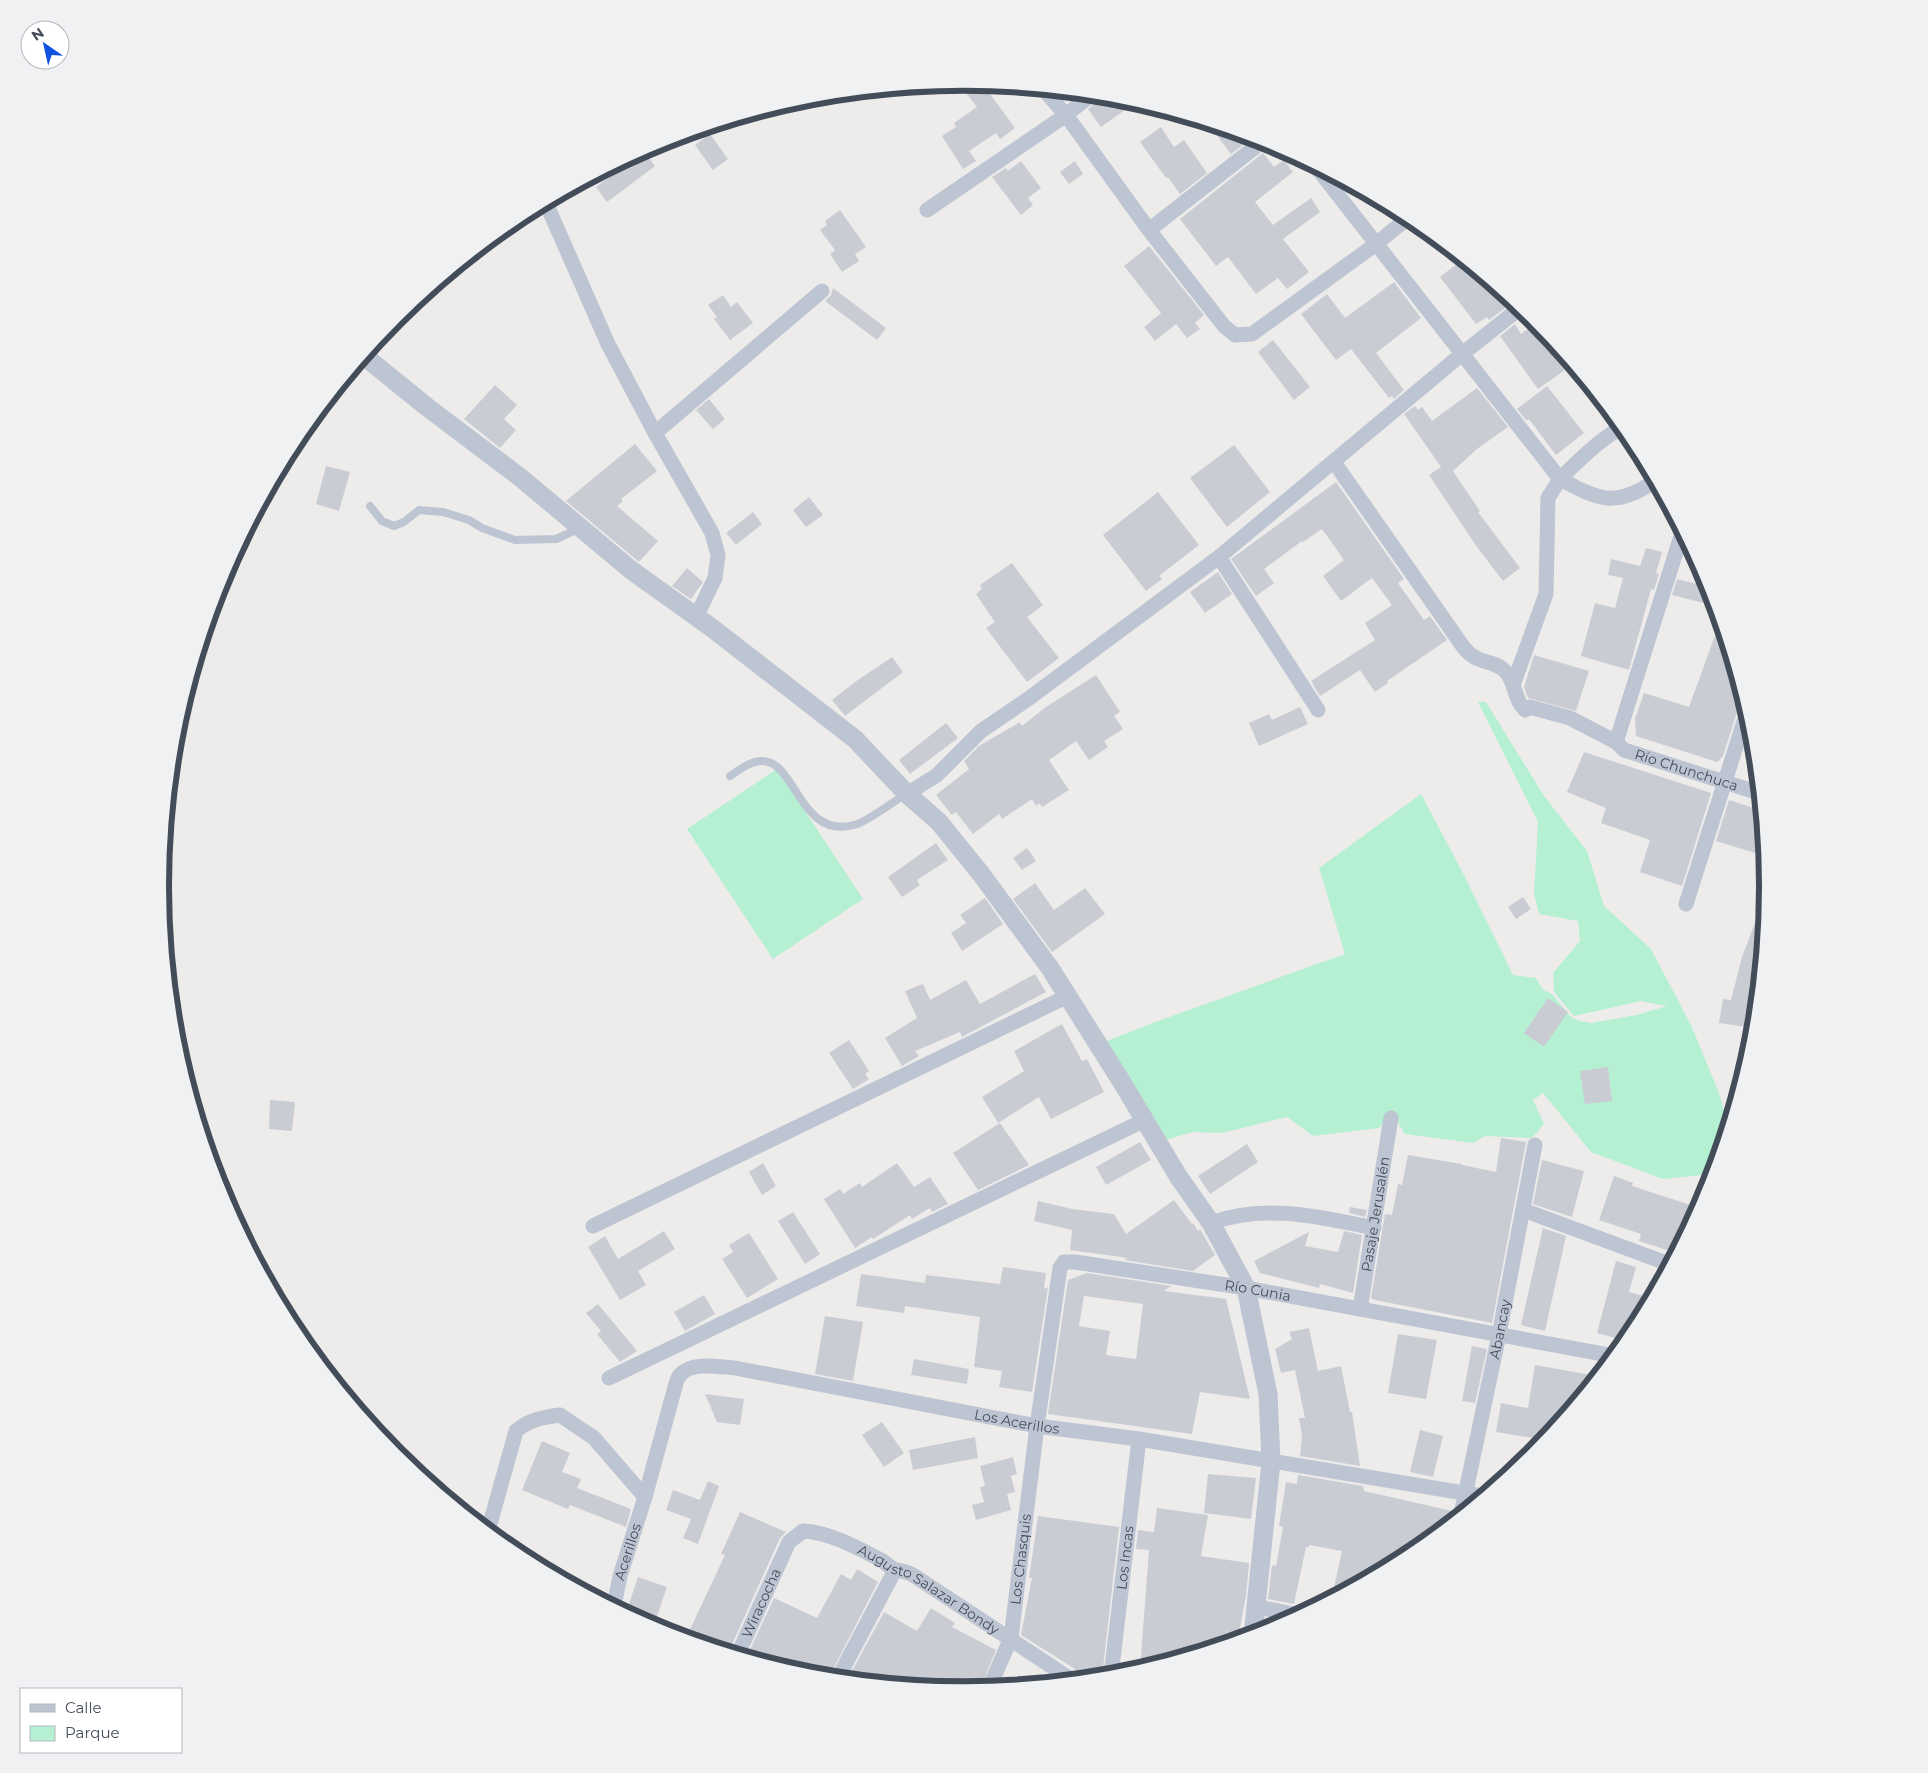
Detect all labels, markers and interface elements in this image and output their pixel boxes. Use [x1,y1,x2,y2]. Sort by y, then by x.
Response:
north arrow [20,20,70,70]
text: N [28,24,47,45]
street label: Río Chunchuca [1632,745,1740,795]
street label: Pasaje Jerusalén [1357,1155,1394,1273]
street label: Río Cunia [1223,1276,1292,1305]
street label: Abancay [1485,1297,1515,1361]
street label: Los Acerillos [973,1405,1061,1438]
street label: Los Chasquis [1006,1513,1035,1606]
street label: Acerillos [610,1521,645,1582]
street label: Los Incas [1112,1525,1138,1591]
street label: Augusto Salazar Bondy [855,1541,1003,1639]
street label: Wiracocha [738,1565,785,1641]
legend [20,1688,182,1753]
text: Calle [65,1698,102,1717]
text: Parque [65,1723,120,1742]

